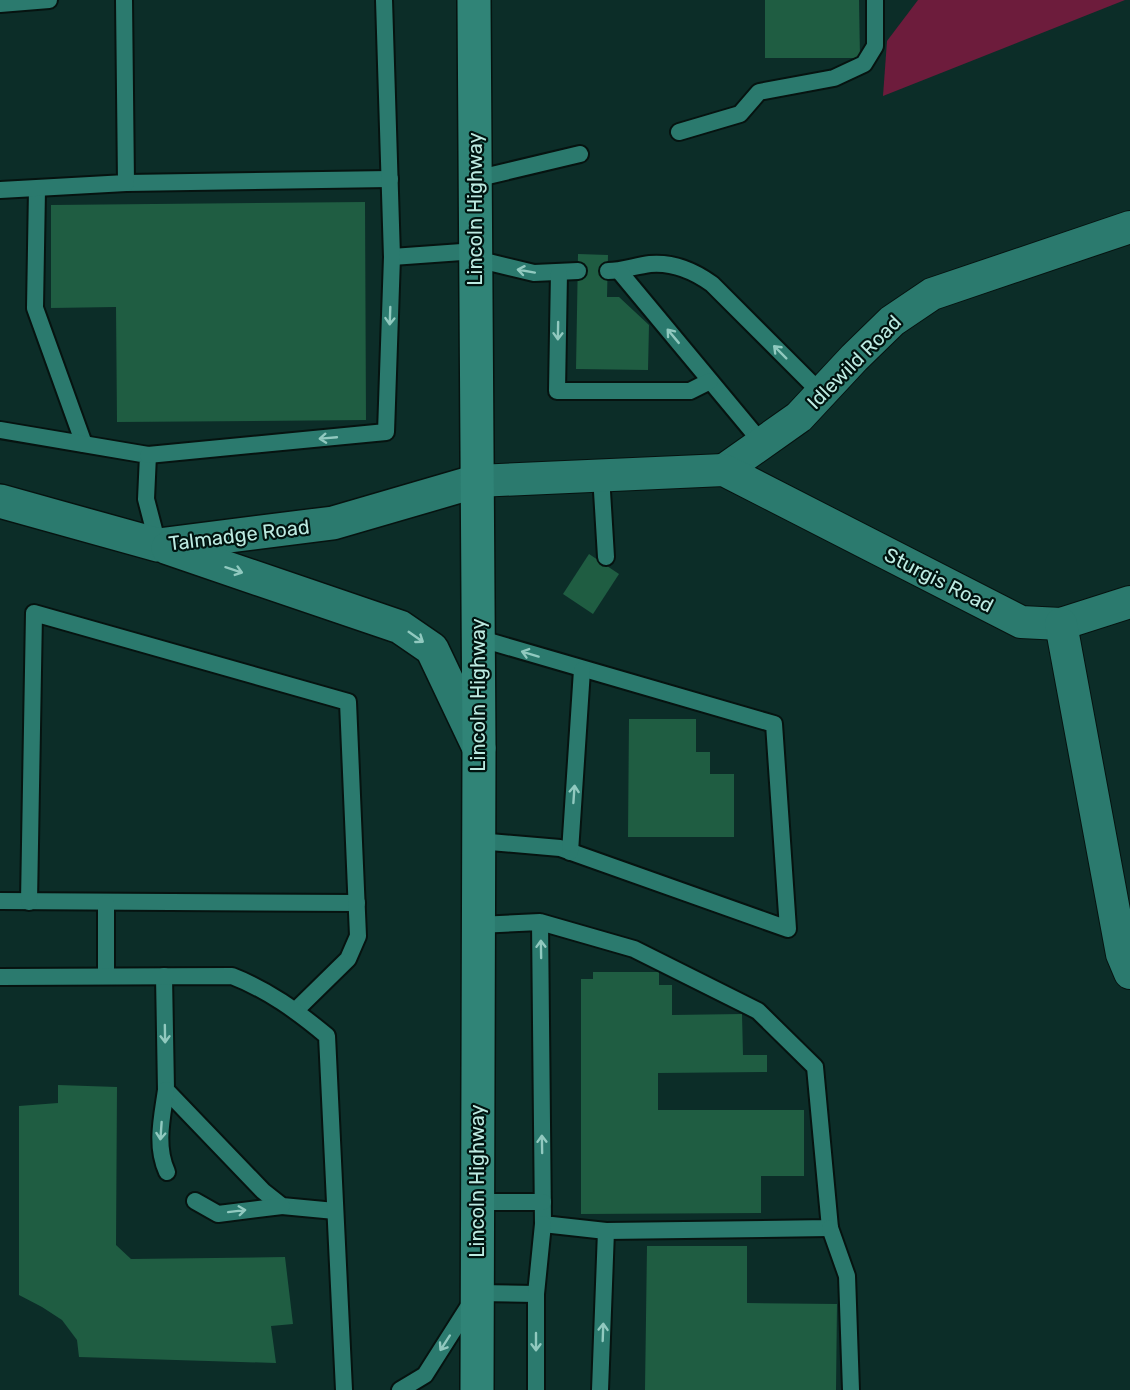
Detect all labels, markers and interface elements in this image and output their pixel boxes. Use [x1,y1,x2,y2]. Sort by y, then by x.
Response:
street label: Lincoln Highway [463,132,487,286]
one-way arrow [517,265,536,276]
one-way arrow [384,305,396,325]
street label: Idlewild Road [802,310,906,414]
one-way arrow [552,320,563,340]
one-way arrow [666,328,679,344]
one-way arrow [772,344,787,359]
one-way arrow [319,433,339,444]
street label: Talmadge Road [167,514,311,556]
street label: Sturgis Road [881,542,997,618]
one-way arrow [224,565,243,576]
street label: Lincoln Highway [466,618,490,772]
one-way arrow [407,631,423,643]
one-way arrow [521,648,540,659]
one-way arrow [569,784,580,804]
one-way arrow [535,939,546,959]
one-way arrow [159,1024,171,1044]
street label: Lincoln Highway [465,1104,489,1258]
one-way arrow [155,1121,166,1141]
one-way arrow [536,1134,548,1154]
one-way arrow [227,1206,246,1217]
one-way arrow [597,1322,608,1342]
one-way arrow [530,1331,542,1351]
one-way arrow [439,1334,451,1351]

